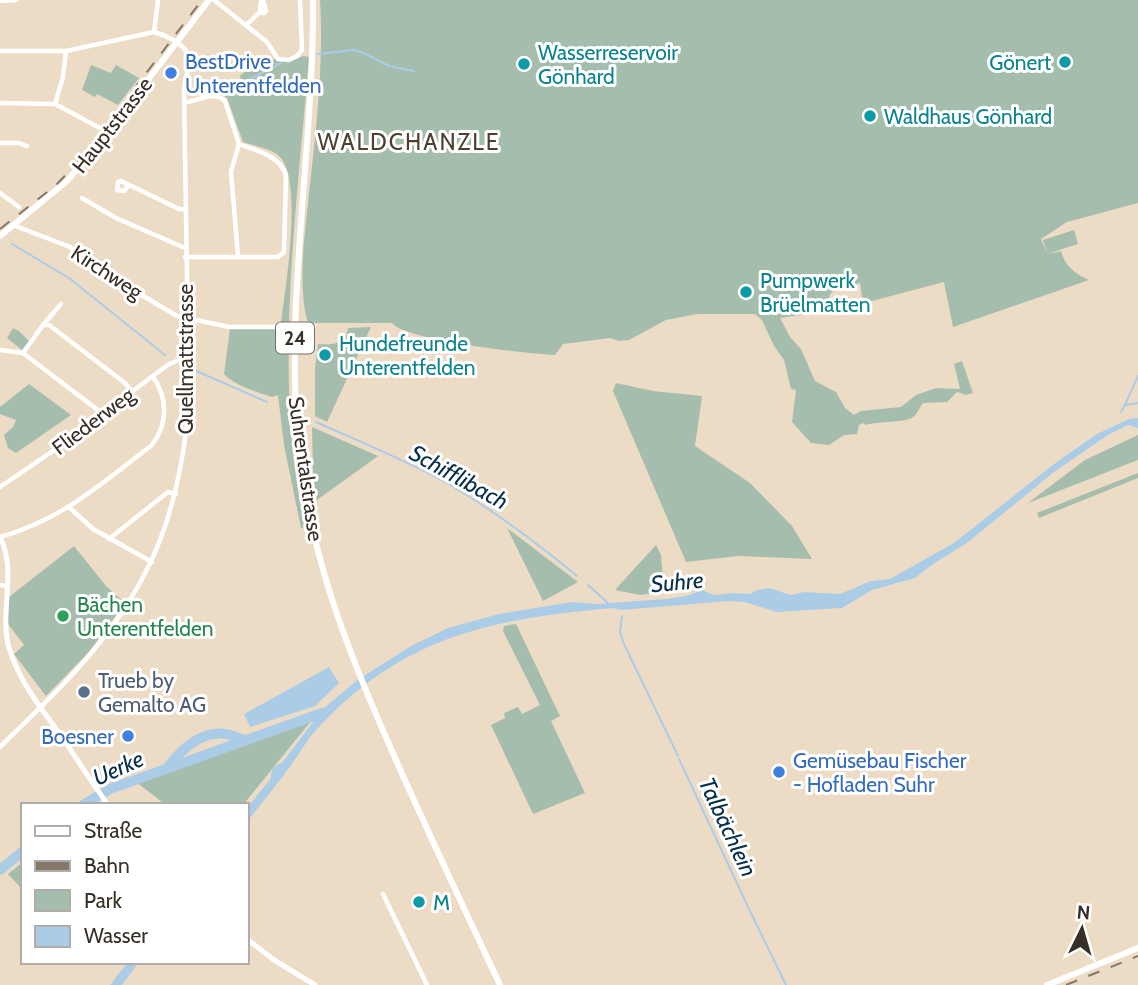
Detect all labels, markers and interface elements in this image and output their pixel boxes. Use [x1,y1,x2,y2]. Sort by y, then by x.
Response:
place label: Wasserreservoir Gönhard [538,40,678,89]
place label: BestDrive Unterentfelden [185,49,321,98]
place label: Gönert [989,50,1051,75]
marker: Gönert [1057,54,1073,70]
marker: Wasserreservoir Gönhard [516,56,532,72]
marker: BestDrive Unterentfelden [163,65,179,81]
street label: Hauptstrasse [67,72,157,178]
place label: Waldhaus Gönhard [884,104,1052,129]
marker: Waldhaus Gönhard [862,108,878,124]
district label: WALDCHANZLE [318,128,500,156]
street label: Kirchweg [67,240,148,305]
place label: Pumpwerk Brüelmatten [760,268,871,317]
street label: Quellmattstrasse [173,283,198,434]
marker: Pumpwerk Brüelmatten [738,284,754,300]
road number: 24 [276,322,314,354]
place label: Hundefreunde Unterentfelden [339,331,475,380]
marker: Hundefreunde Unterentfelden [317,347,333,363]
street label: Fliederweg [47,382,139,460]
street label: Suhrentalstrasse [283,395,329,543]
water label: Schifflibach [405,439,513,515]
water label: Suhre [650,566,704,598]
place label: Bächen Unterentfelden [77,592,213,641]
marker: Bächen Unterentfelden [55,608,71,624]
place label: Trueb by Gemalto AG [98,668,206,717]
marker: Trueb by Gemalto AG [76,684,92,700]
place label: Boesner [41,724,114,749]
marker: Boesner [120,728,136,744]
water label: Uerke [88,744,148,792]
place label: Gemüsebau Fischer - Hofladen Suhr [793,748,967,797]
marker: Gemüsebau Fischer - Hofladen Suhr [771,764,787,780]
water label: Talbächlein [693,773,763,881]
legend [21,803,248,964]
text: Straße [84,818,143,843]
text: Bahn [84,853,130,878]
text: Park [84,888,122,913]
place label: M [433,890,450,915]
marker: M [411,894,427,910]
north arrow [1047,894,1117,964]
text: N [1076,901,1091,925]
text: Wasser [84,923,148,948]

